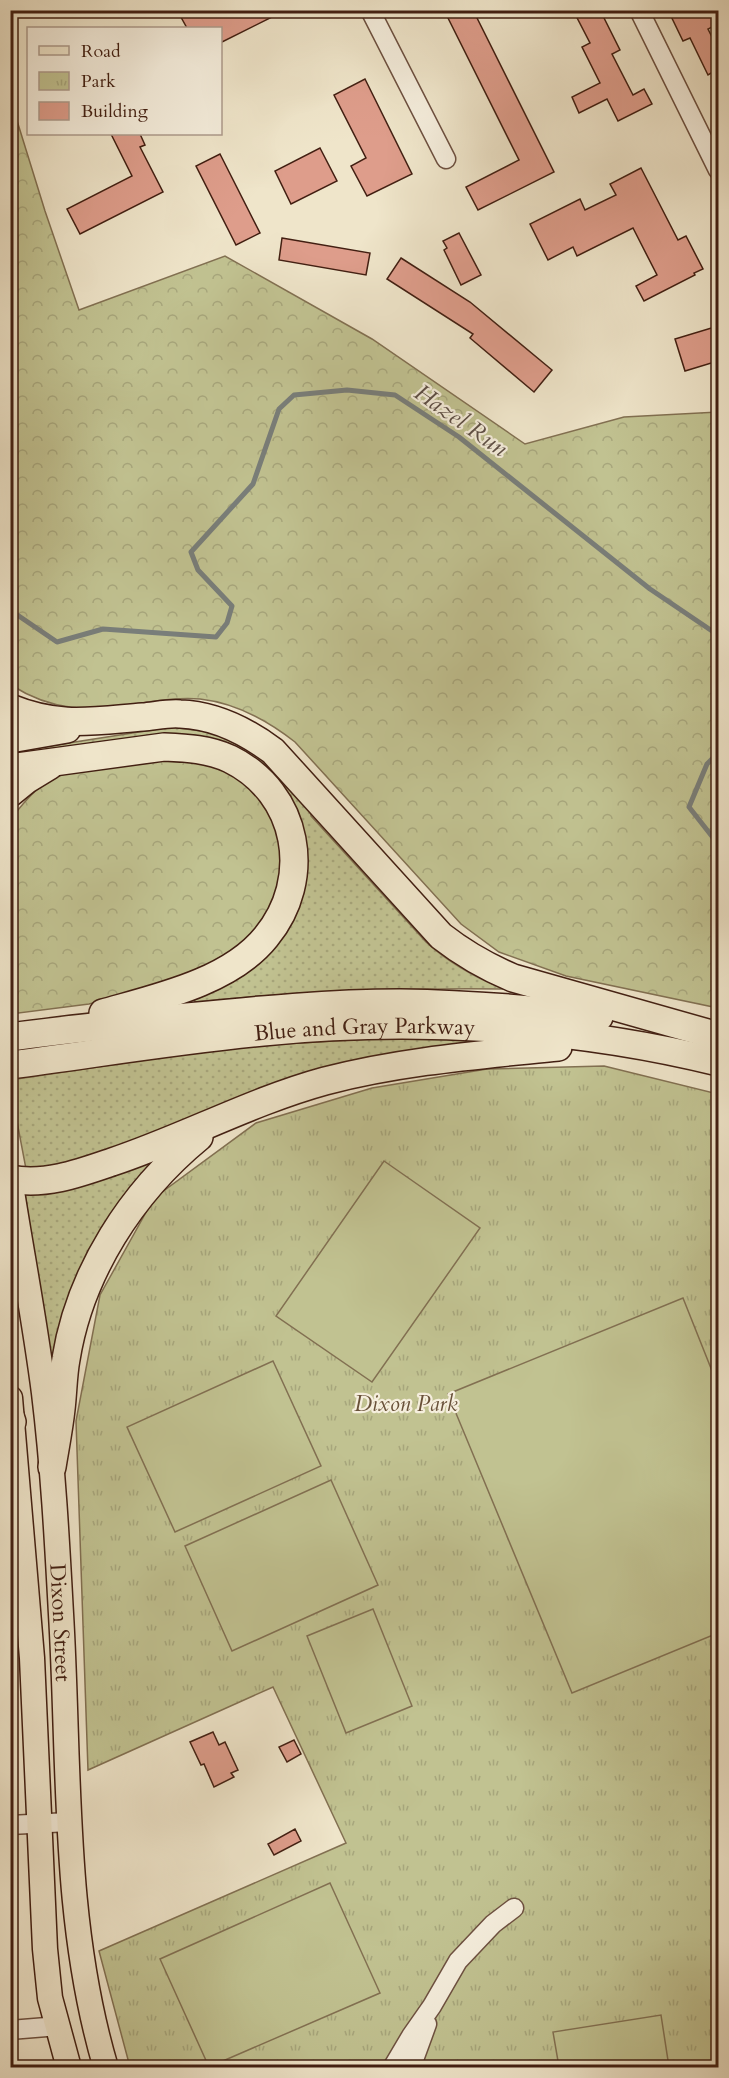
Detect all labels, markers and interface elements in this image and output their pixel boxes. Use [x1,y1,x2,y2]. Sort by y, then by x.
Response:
legend [27,27,222,135]
text: Road [81,39,121,64]
text: Park [81,69,116,94]
text: Building [81,99,149,124]
water label: Hazel Run [407,376,514,465]
street label: Blue and Gray Parkway [253,1011,477,1049]
park label: Dixon Park [354,1389,458,1419]
street label: Dixon Street [42,1563,78,1682]

